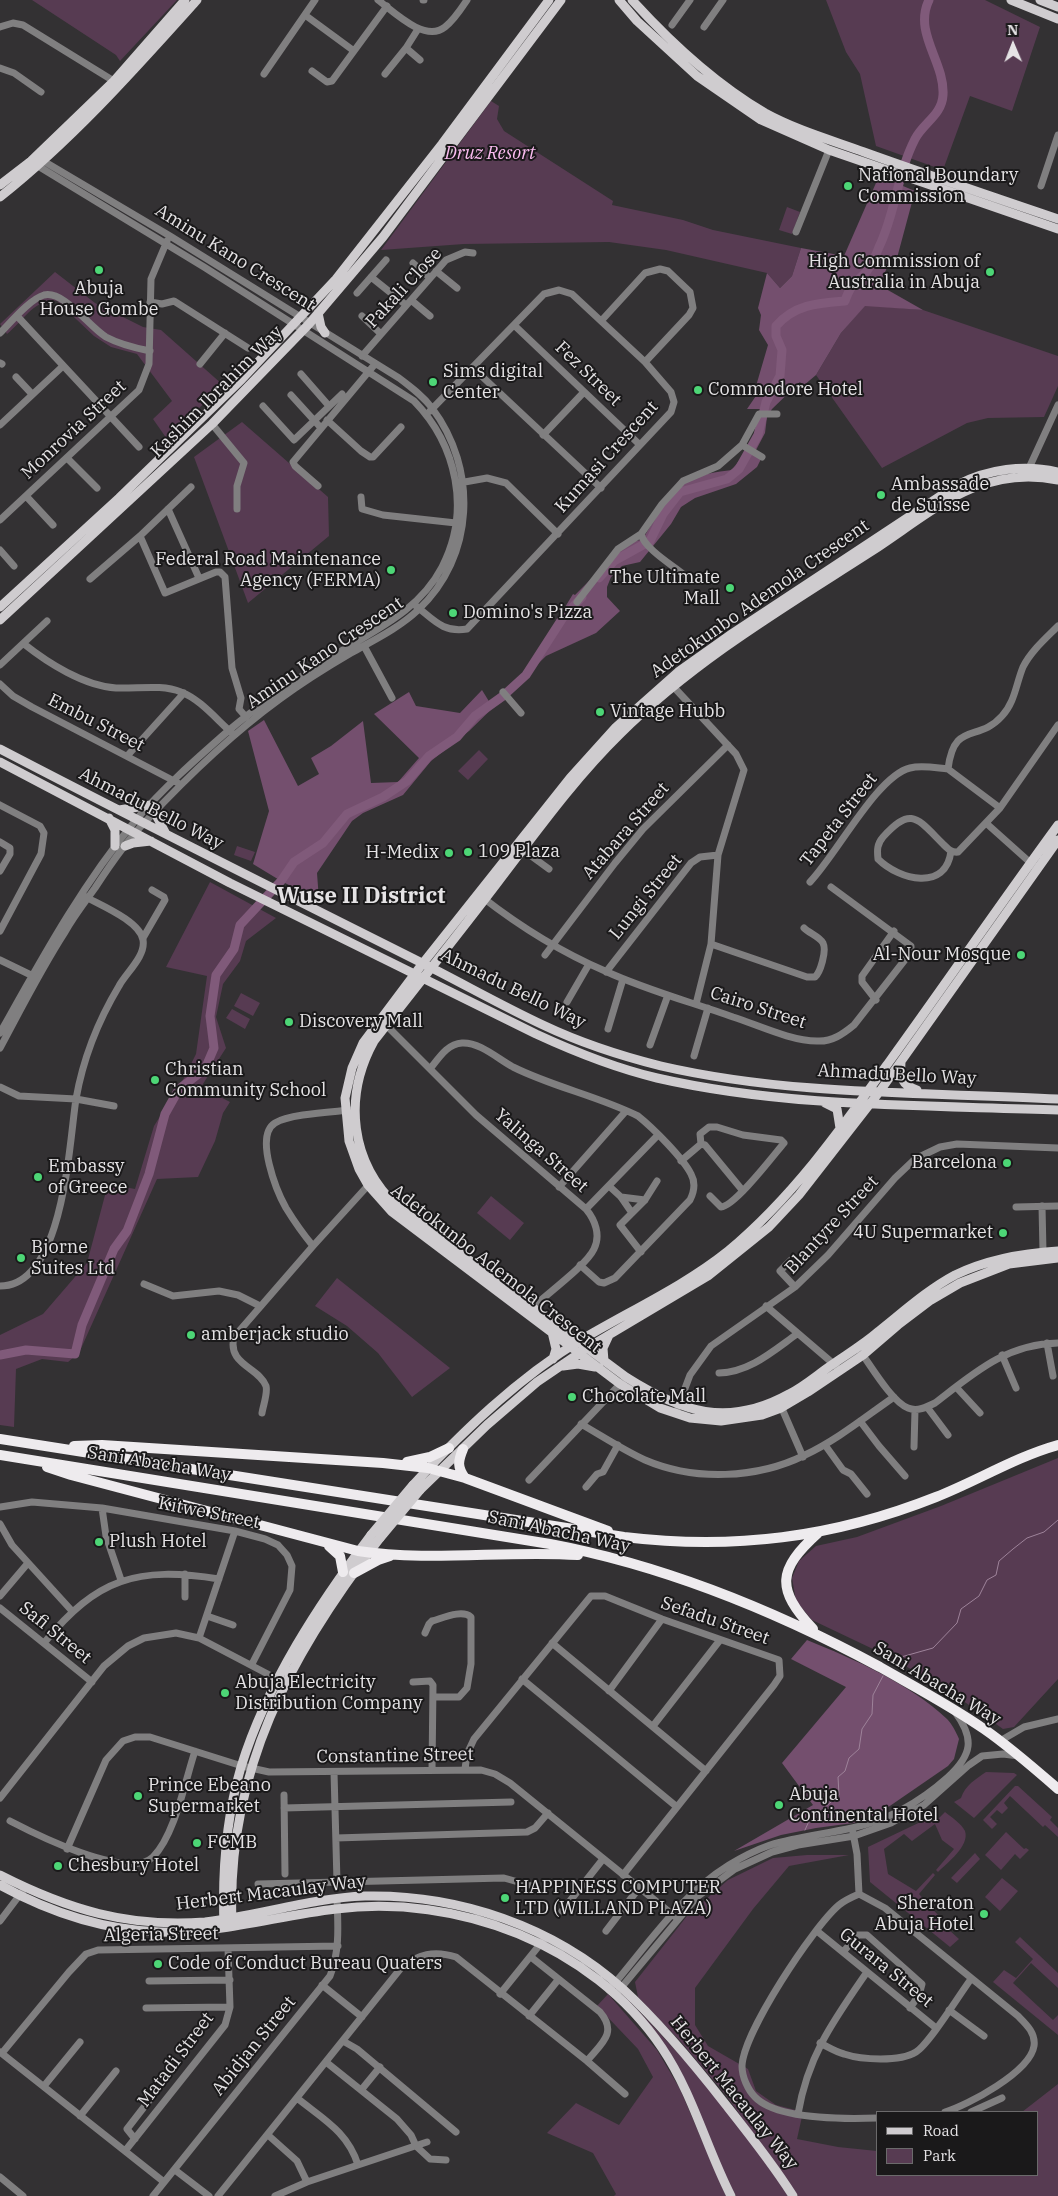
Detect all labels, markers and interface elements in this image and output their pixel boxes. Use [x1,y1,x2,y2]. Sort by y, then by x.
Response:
north arrow [988,20,1038,70]
text: N [1007,21,1018,39]
park label: Druz Resort [445,143,535,165]
place label: National Boundary Commission [858,165,1018,208]
marker: National Boundary Commission [842,180,854,192]
street label: Aminu Kano Crescent [151,200,319,316]
street label: Pakali Close [361,243,447,333]
place label: High Commission of Australia in Abuja [808,251,980,294]
marker: Abuja House Gombe [93,264,105,276]
marker: High Commission of Australia in Abuja [984,266,996,278]
place label: Abuja House Gombe [40,278,158,320]
street label: Kashim Ibrahim Way [146,321,288,463]
street label: Fez Street [550,337,626,411]
place label: Sims digital Center [443,361,543,404]
street label: Monrovia Street [17,376,131,484]
marker: Sims digital Center [427,376,439,388]
place label: Commodore Hotel [708,379,863,401]
marker: Commodore Hotel [692,384,704,396]
street label: Kumasi Crescent [551,396,663,518]
place label: Ambassade de Suisse [891,474,989,516]
marker: Ambassade de Suisse [875,489,887,501]
street label: Adetokunbo Ademola Crescent [647,515,873,683]
place label: Federal Road Maintenance Agency (FERMA) [155,549,381,592]
marker: Federal Road Maintenance Agency (FERMA) [385,564,397,576]
place label: The Ultimate Mall [610,567,720,610]
marker: The Ultimate Mall [724,582,736,594]
street label: Aminu Kano Crescent [242,592,408,714]
place label: Domino's Pizza [463,602,592,624]
marker: Domino's Pizza [447,607,459,619]
street label: Embu Street [44,689,148,757]
place label: Vintage Hubb [610,701,725,723]
marker: Vintage Hubb [594,706,606,718]
street label: Ahmadu Bello Way [75,763,227,855]
street label: Tapeta Street [796,769,882,871]
street label: Atabara Street [578,778,674,884]
place label: 109 Plaza [478,841,560,863]
place label: H-Medix [366,842,439,864]
marker: 109 Plaza [462,846,474,858]
marker: H-Medix [443,847,455,859]
street label: Lungi Street [605,850,687,944]
district label: Wuse II District [277,884,445,910]
street label: Ahmadu Bello Way [437,944,589,1034]
place label: Al-Nour Mosque [873,944,1011,966]
marker: Al-Nour Mosque [1015,949,1027,961]
street label: Cairo Street [707,982,809,1034]
place label: Discovery Mall [299,1011,423,1033]
marker: Discovery Mall [283,1016,295,1028]
place label: Christian Community School [165,1059,326,1102]
street label: Ahmadu Bello Way [817,1060,977,1090]
marker: Christian Community School [149,1074,161,1086]
street label: Yalinga Street [490,1105,592,1197]
place label: Barcelona [912,1152,997,1174]
place label: Embassy of Greece [48,1156,127,1198]
marker: Barcelona [1001,1157,1013,1169]
marker: Embassy of Greece [32,1171,44,1183]
street label: Blantyre Street [781,1171,883,1279]
street label: Adetokunbo Ademola Crescent [386,1180,606,1358]
place label: 4U Supermarket [853,1222,993,1244]
marker: 4U Supermarket [997,1227,1009,1239]
place label: Bjorne Suites Ltd [31,1237,115,1280]
marker: Bjorne Suites Ltd [15,1252,27,1264]
place label: amberjack studio [201,1324,349,1346]
marker: amberjack studio [185,1329,197,1341]
place label: Chocolate Mall [582,1386,706,1408]
marker: Chocolate Mall [566,1391,578,1403]
street label: Sani Abacha Way [86,1442,232,1486]
street label: Kitwe Street [156,1493,262,1533]
street label: Sani Abacha Way [486,1506,632,1558]
place label: Plush Hotel [109,1531,207,1553]
marker: Plush Hotel [93,1536,105,1548]
street label: Sefadu Street [658,1592,772,1650]
street label: Safi Street [15,1597,95,1669]
street label: Sani Abacha Way [869,1637,1005,1731]
place label: Abuja Electricity Distribution Company [235,1672,423,1715]
marker: Abuja Electricity Distribution Company [219,1687,231,1699]
street label: Constantine Street [316,1744,474,1768]
place label: Prince Ebeano Supermarket [148,1775,271,1818]
place label: Abuja Continental Hotel [789,1784,938,1826]
marker: Prince Ebeano Supermarket [132,1790,144,1802]
marker: Abuja Continental Hotel [773,1799,785,1811]
place label: FCMB [207,1832,257,1854]
marker: FCMB [191,1837,203,1849]
place label: Chesbury Hotel [68,1855,199,1877]
marker: Chesbury Hotel [52,1860,64,1872]
street label: Herbert Macaulay Way [175,1871,367,1915]
place label: HAPPINESS COMPUTER LTD (WILLAND PLAZA) [515,1877,721,1920]
marker: HAPPINESS COMPUTER LTD (WILLAND PLAZA) [499,1892,511,1904]
place label: Sheraton Abuja Hotel [875,1893,974,1936]
marker: Sheraton Abuja Hotel [978,1908,990,1920]
street label: Algeria Street [103,1923,219,1947]
street label: Gurara Street [835,1924,937,2012]
place label: Code of Conduct Bureau Quaters [168,1953,442,1975]
marker: Code of Conduct Bureau Quaters [152,1958,164,1970]
street label: Abidjan Street [207,1992,301,2100]
street label: Matadi Street [133,2008,219,2112]
street label: Herbert Macaulay Way [665,2012,803,2174]
legend [876,2111,1038,2176]
text: Road [923,2121,959,2140]
text: Park [923,2146,956,2165]

